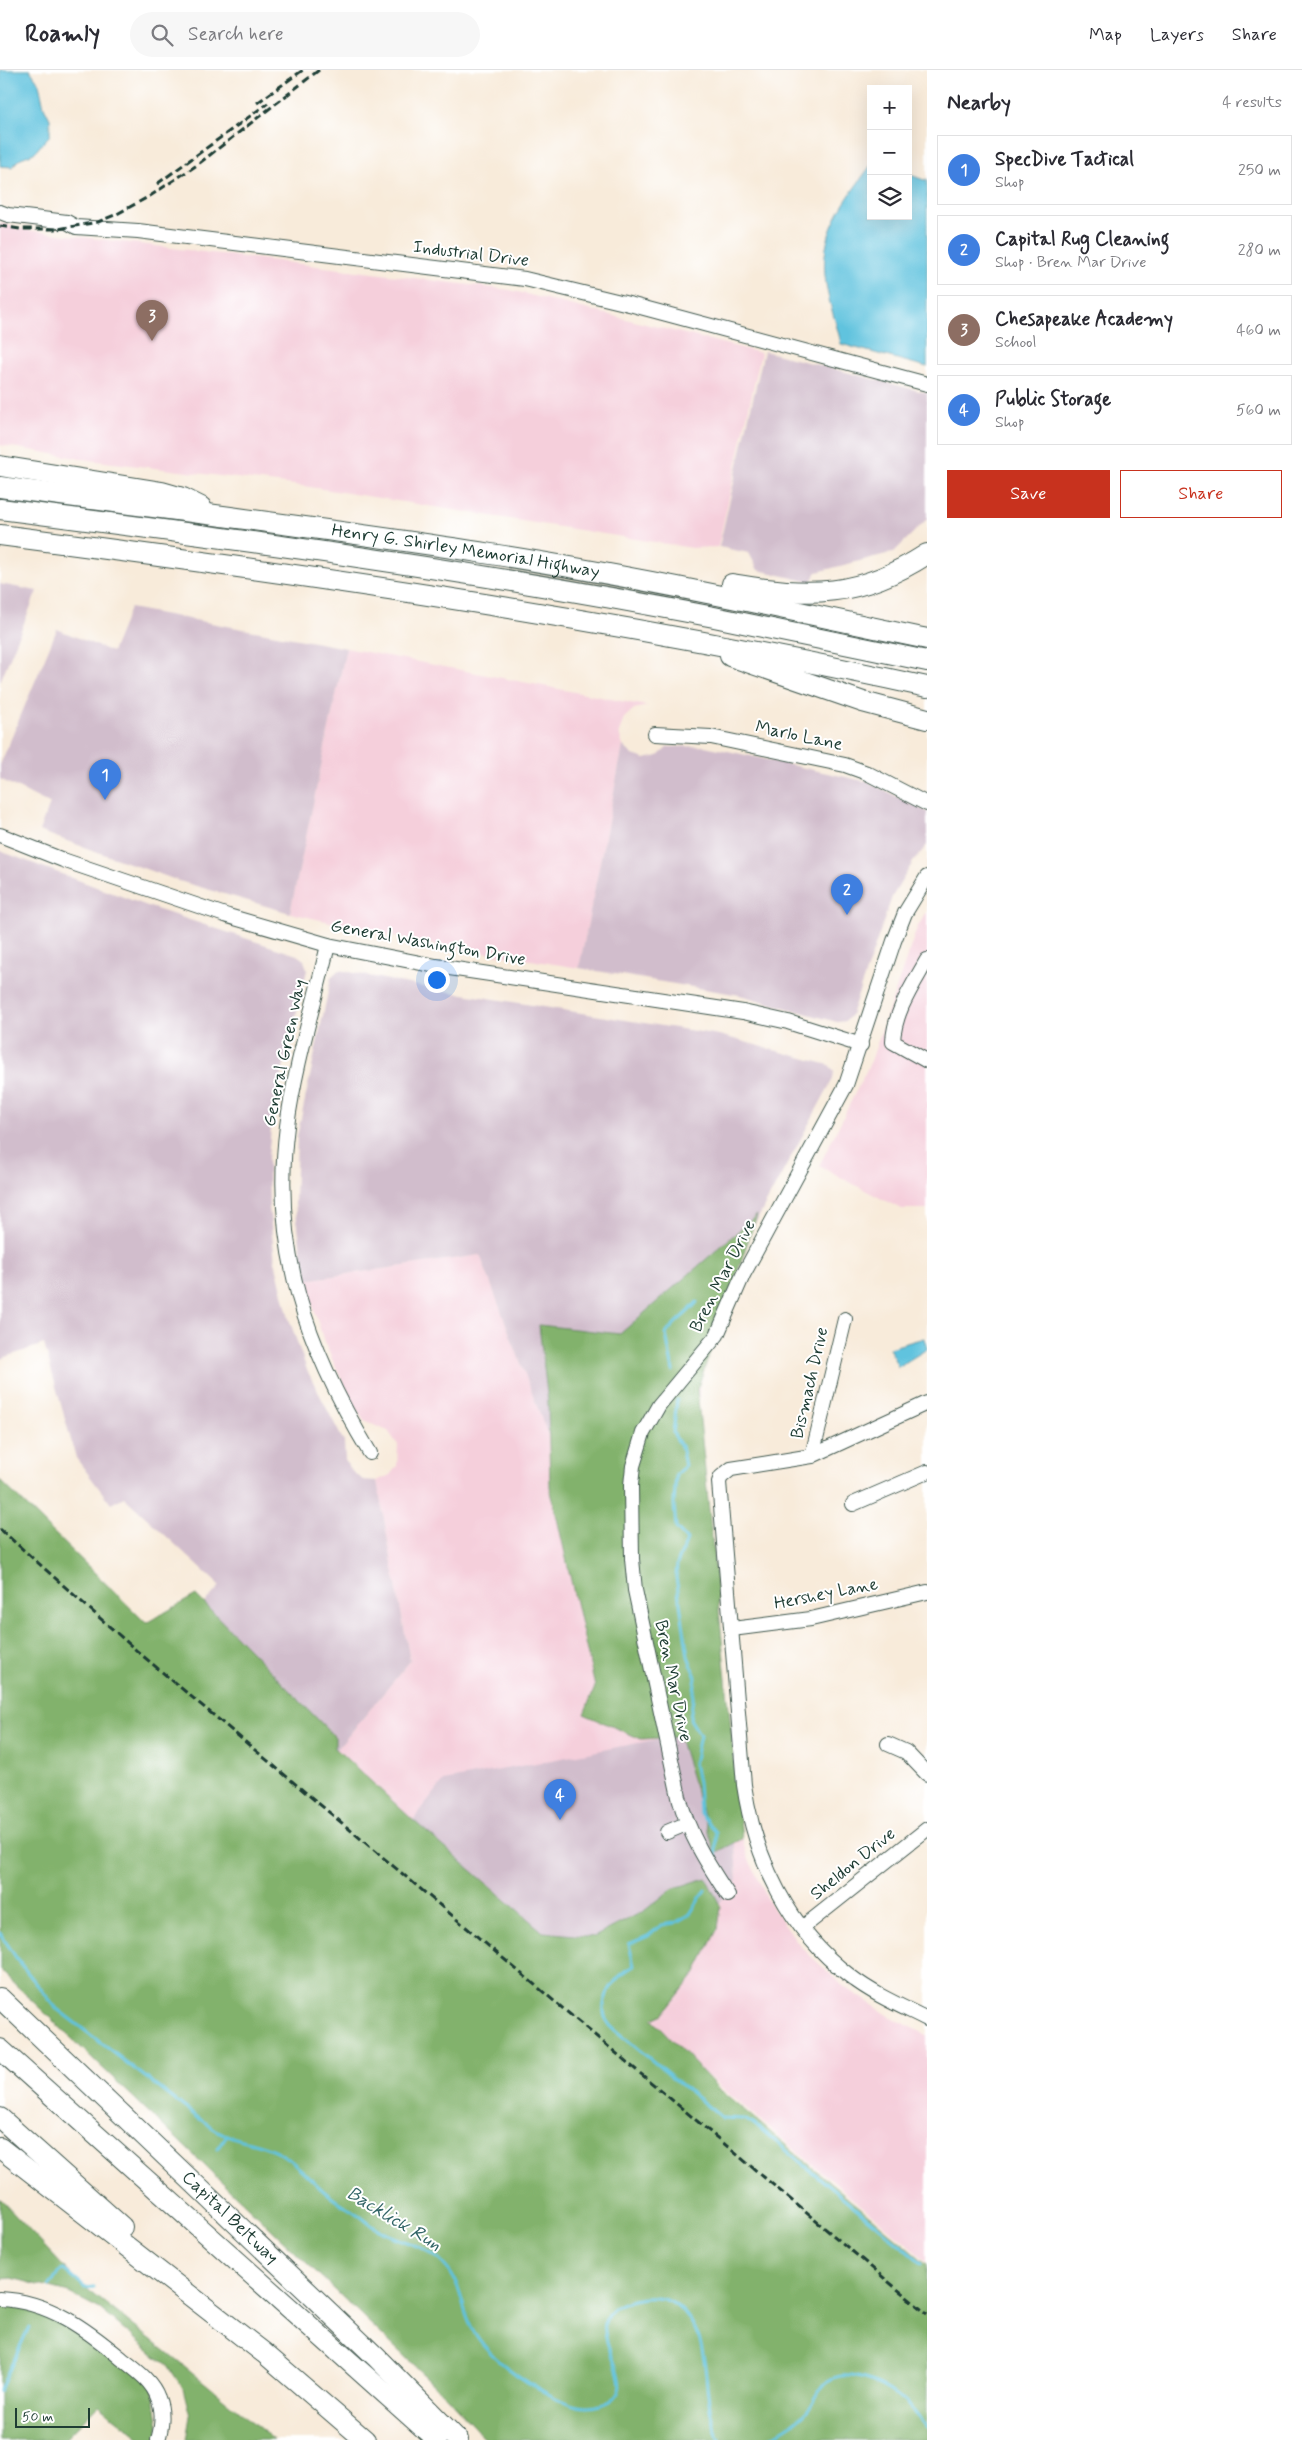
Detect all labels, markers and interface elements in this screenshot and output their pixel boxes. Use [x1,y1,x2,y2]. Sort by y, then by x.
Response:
search box [130,12,480,57]
text: Roamly [25,19,100,50]
icon: search [148,21,176,49]
text: Search here [188,22,284,47]
text: Map [1089,23,1122,47]
text: Layers [1150,23,1204,47]
text: Share [1232,23,1277,47]
map controls [867,85,912,220]
button: + [867,85,912,130]
text: Nearby [947,89,1011,117]
text: 4 results [1222,92,1282,113]
button: − [867,130,912,175]
text: SpecDive Tactical [995,147,1134,172]
text: 1 [960,160,968,181]
text: 250 m [1238,160,1281,181]
text: Shop [995,172,1024,193]
button: layers [867,175,912,220]
text: Capital Rug Cleaning [995,227,1169,252]
street label: Industrial Drive [412,235,530,273]
text: 2 [960,240,968,261]
text: 280 m [1238,240,1281,261]
text: Shop · Bren Mar Drive [995,252,1146,273]
pin: 3 [136,300,168,341]
text: Chesapeake Academy [995,307,1173,332]
text: 3 [960,320,968,341]
text: 460 m [1236,320,1281,341]
text: School [995,332,1036,353]
text: Public Storage [995,387,1111,412]
text: 4 [959,400,969,421]
text: 560 m [1236,400,1281,421]
text: Shop [995,412,1024,433]
button: Save [947,470,1110,518]
button: Share [1120,470,1282,518]
street label: Henry G. Shirley Memorial Highway [330,519,601,584]
street label: Marlo Lane [753,715,845,757]
pin: 1 [89,759,121,800]
pin: 2 [831,874,863,915]
street label: General Washington Drive [328,914,527,974]
your location [424,967,450,993]
street label: General Green Way [258,977,312,1129]
street label: Bren Mar Drive [684,1216,762,1336]
street label: Bismach Drive [785,1325,835,1441]
street label: Hershey Lane [772,1572,880,1616]
street label: Bren Mar Drive [648,1618,698,1744]
pin: 4 [544,1779,576,1820]
street label: Sheldon Drive [805,1822,901,1906]
street label: Capital Beltway [176,2166,284,2270]
water label: Backlick Run [342,2181,446,2257]
scale bar [15,2405,90,2428]
text: 50 m [22,2408,53,2426]

